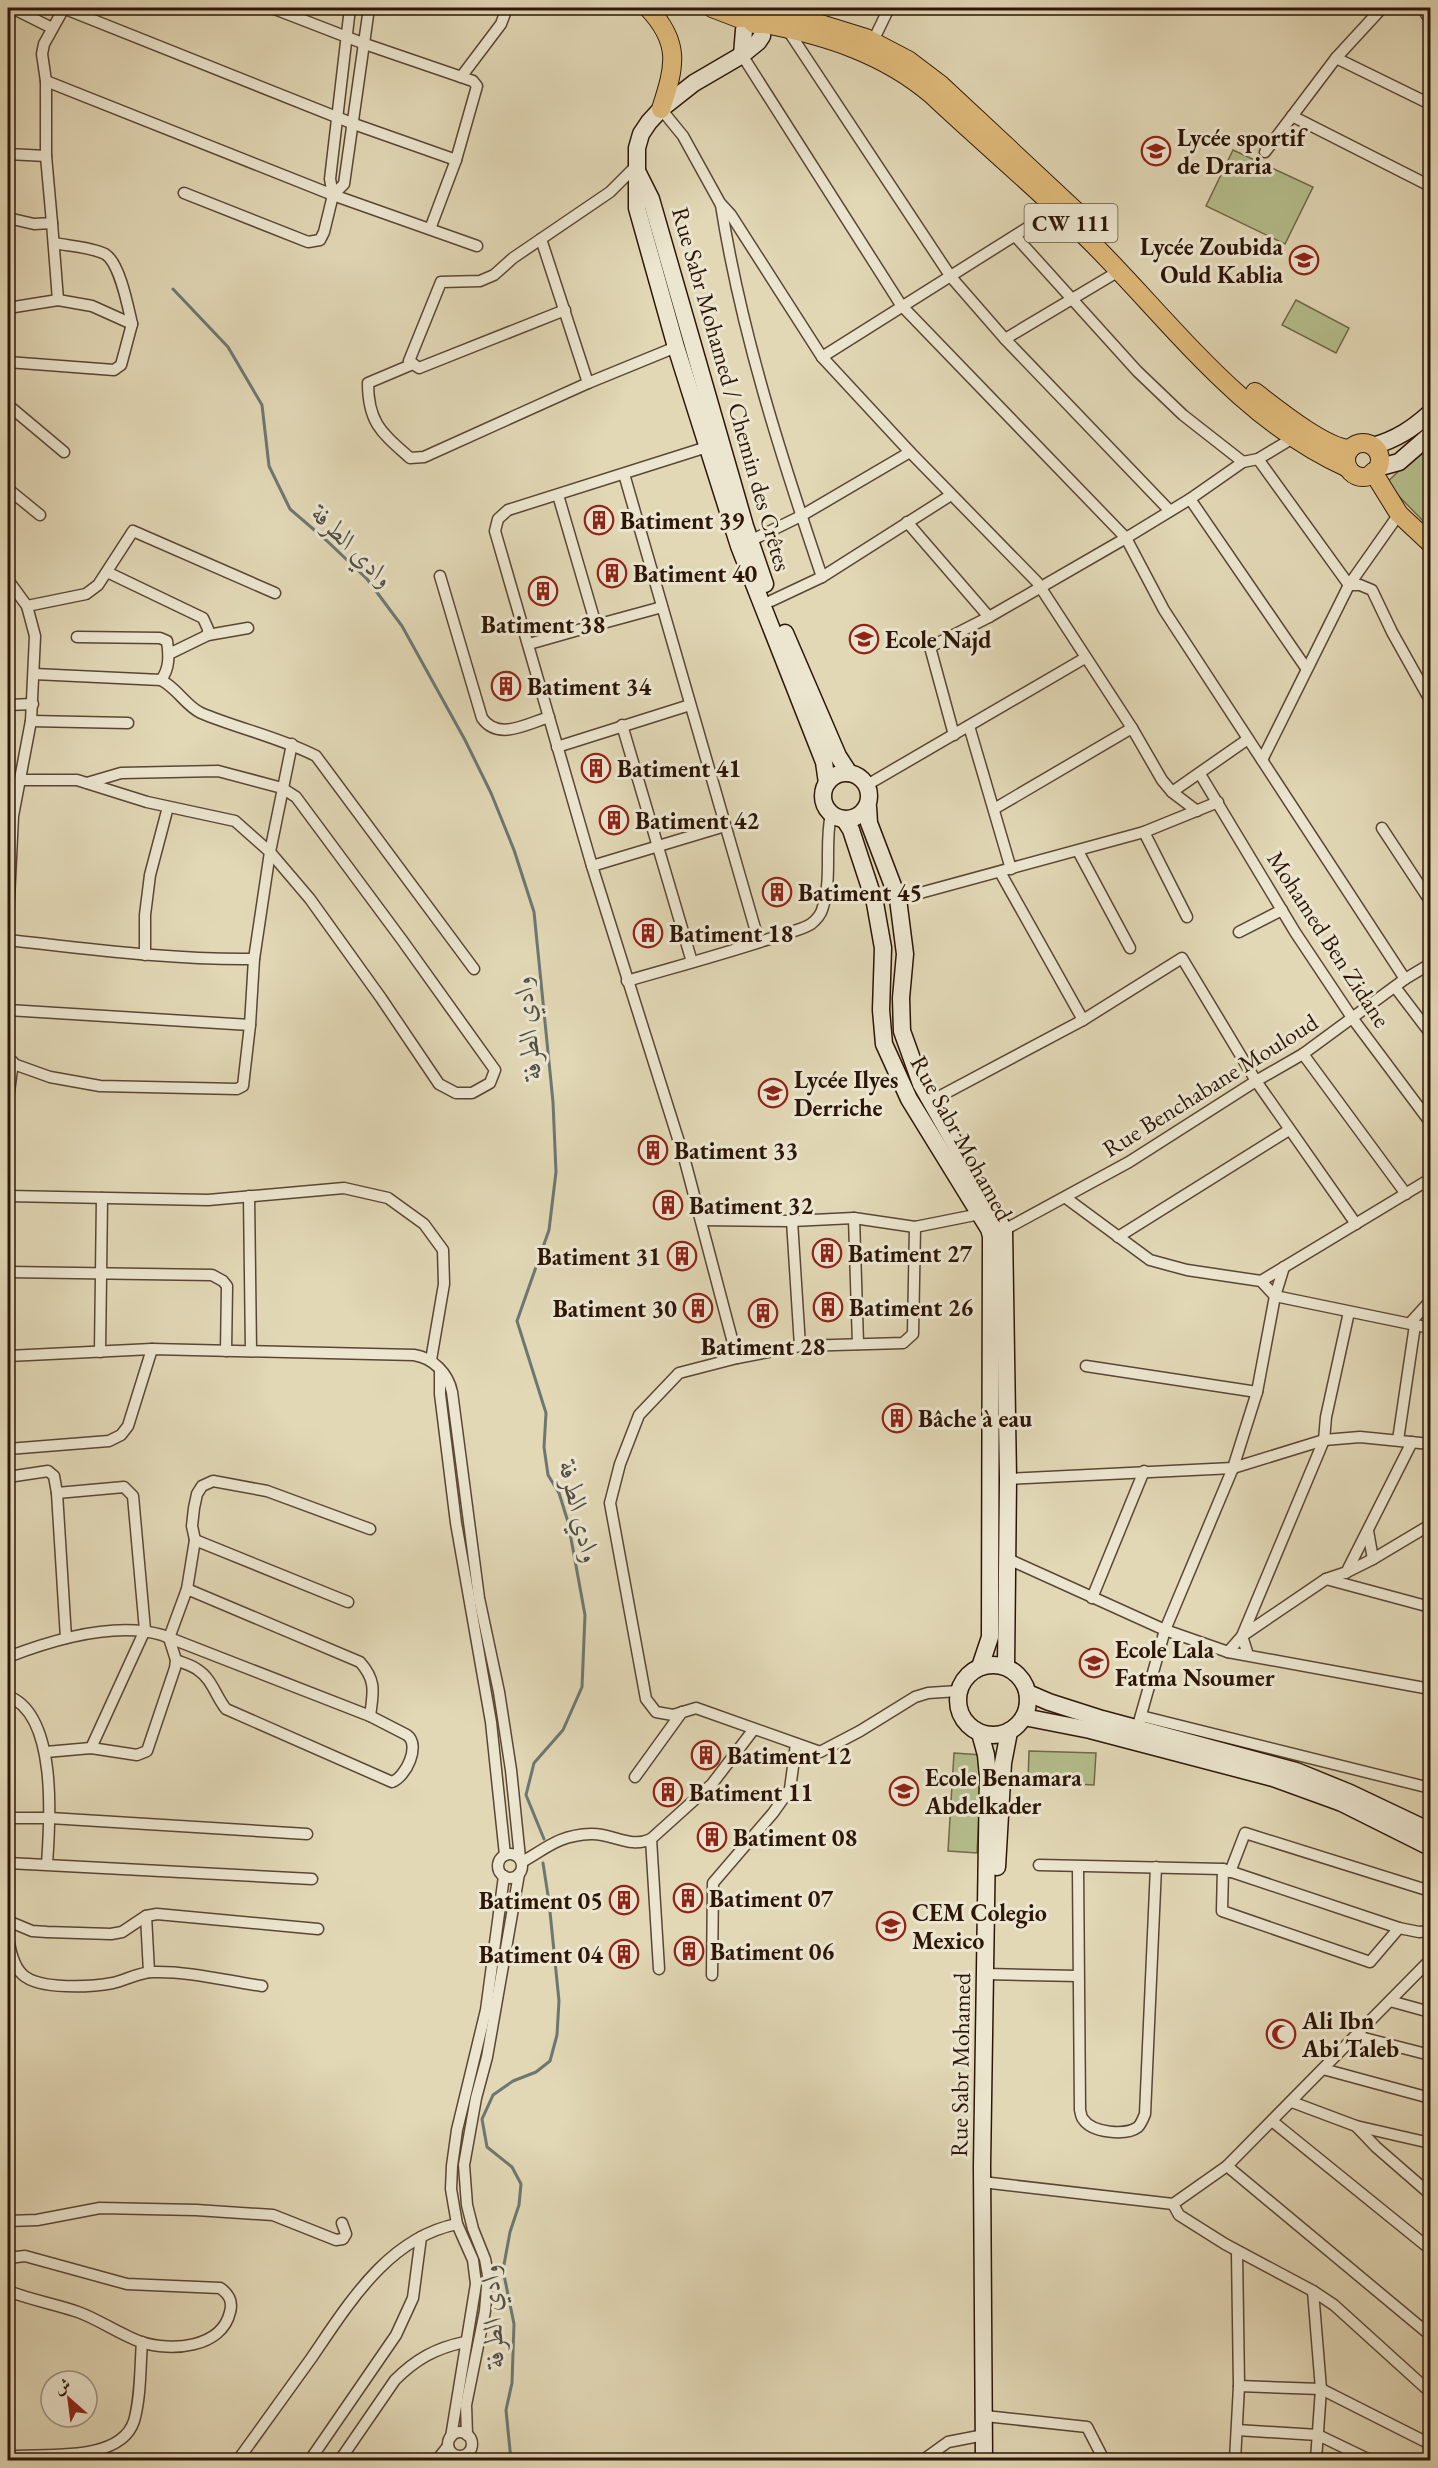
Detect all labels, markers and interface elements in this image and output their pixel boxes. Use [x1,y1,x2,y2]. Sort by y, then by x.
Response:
place label: Lycée sportif de Draria [1177,122,1308,181]
school or university icon: Lycée sportif de Draria [1140,135,1172,167]
street label: Rue Sabr Mohamed / Chemin des Crêtes [665,203,799,575]
road number: CW 111 [1024,204,1118,242]
place label: Lycée Zoubida Ould Kablia [1140,231,1283,290]
school or university icon: Lycée Zoubida Ould Kablia [1288,244,1320,276]
water label: وادي الطرفة [300,496,402,598]
building icon: Batiment 39 [583,504,615,536]
place label: Batiment 39 [620,505,745,536]
building icon: Batiment 40 [596,557,628,589]
place label: Batiment 40 [633,558,758,589]
building icon: Batiment 38 [527,575,559,607]
place label: Batiment 38 [481,609,605,640]
school or university icon: Ecole Najd [848,623,880,655]
place label: Ecole Najd [885,624,992,656]
building icon: Batiment 34 [490,670,522,702]
place label: Batiment 34 [527,671,652,702]
building icon: Batiment 41 [580,752,612,784]
place label: Batiment 41 [617,753,741,784]
building icon: Batiment 42 [598,804,630,836]
place label: Batiment 42 [635,805,760,836]
street label: Mohamed Ben Zidane [1260,845,1398,1033]
building icon: Batiment 45 [761,876,793,908]
place label: Batiment 45 [798,877,922,908]
building icon: Batiment 18 [632,917,664,949]
place label: Batiment 18 [669,918,793,949]
water label: وادي الطرفة [505,974,554,1083]
street label: Rue Benchabane Mouloud [1097,1006,1324,1164]
street label: Rue Sabr Mohamed [904,1050,1021,1227]
place label: Lycée Ilyes Derriche [794,1064,899,1123]
school or university icon: Lycée Ilyes Derriche [757,1077,789,1109]
building icon: Batiment 33 [637,1134,669,1166]
place label: Batiment 33 [674,1135,798,1166]
building icon: Batiment 32 [652,1189,684,1221]
place label: Batiment 32 [689,1190,814,1221]
building icon: Batiment 27 [811,1237,843,1269]
place label: Batiment 27 [848,1238,973,1269]
building icon: Batiment 31 [666,1240,698,1272]
place label: Batiment 31 [537,1241,661,1272]
building icon: Batiment 26 [812,1291,844,1323]
building icon: Batiment 30 [682,1292,714,1324]
place label: Batiment 26 [849,1292,974,1323]
place label: Batiment 30 [553,1293,677,1324]
building icon: Batiment 28 [747,1297,779,1329]
place label: Batiment 28 [701,1331,825,1362]
building icon: Bâche à eau [881,1402,913,1434]
place label: Bâche à eau [918,1403,1033,1434]
water label: وادي الطرفة [547,1456,609,1567]
place label: Ecole Lala Fatma Nsoumer [1115,1634,1275,1693]
school or university icon: Ecole Lala Fatma Nsoumer [1078,1647,1110,1679]
building icon: Batiment 12 [690,1739,722,1771]
place label: Batiment 12 [727,1740,852,1771]
place label: Ecole Benamara Abdelkader [924,1762,1082,1821]
school or university icon: Ecole Benamara Abdelkader [888,1775,920,1807]
building icon: Batiment 11 [652,1776,684,1808]
place label: Batiment 11 [689,1777,813,1808]
building icon: Batiment 08 [696,1821,728,1853]
place label: Batiment 08 [733,1822,857,1853]
building icon: Batiment 07 [672,1882,704,1914]
place label: Batiment 07 [709,1883,834,1914]
building icon: Batiment 05 [608,1884,640,1916]
place label: Batiment 05 [479,1885,603,1916]
place label: CEM Colegio Mexico [912,1897,1047,1956]
school or university icon: CEM Colegio Mexico [875,1910,907,1942]
building icon: Batiment 06 [673,1935,705,1967]
place label: Batiment 06 [710,1936,835,1967]
building icon: Batiment 04 [608,1938,640,1970]
place label: Batiment 04 [479,1939,603,1970]
street label: Rue Sabr Mohamed [943,1972,977,2157]
place label: Ali Ibn Abi Taleb [1301,2005,1399,2064]
mosque icon: Ali Ibn Abi Taleb [1265,2018,1297,2050]
water label: وادي الطرفة [472,2263,516,2371]
north arrow [39,2369,99,2429]
text: ش [50,2373,74,2399]

